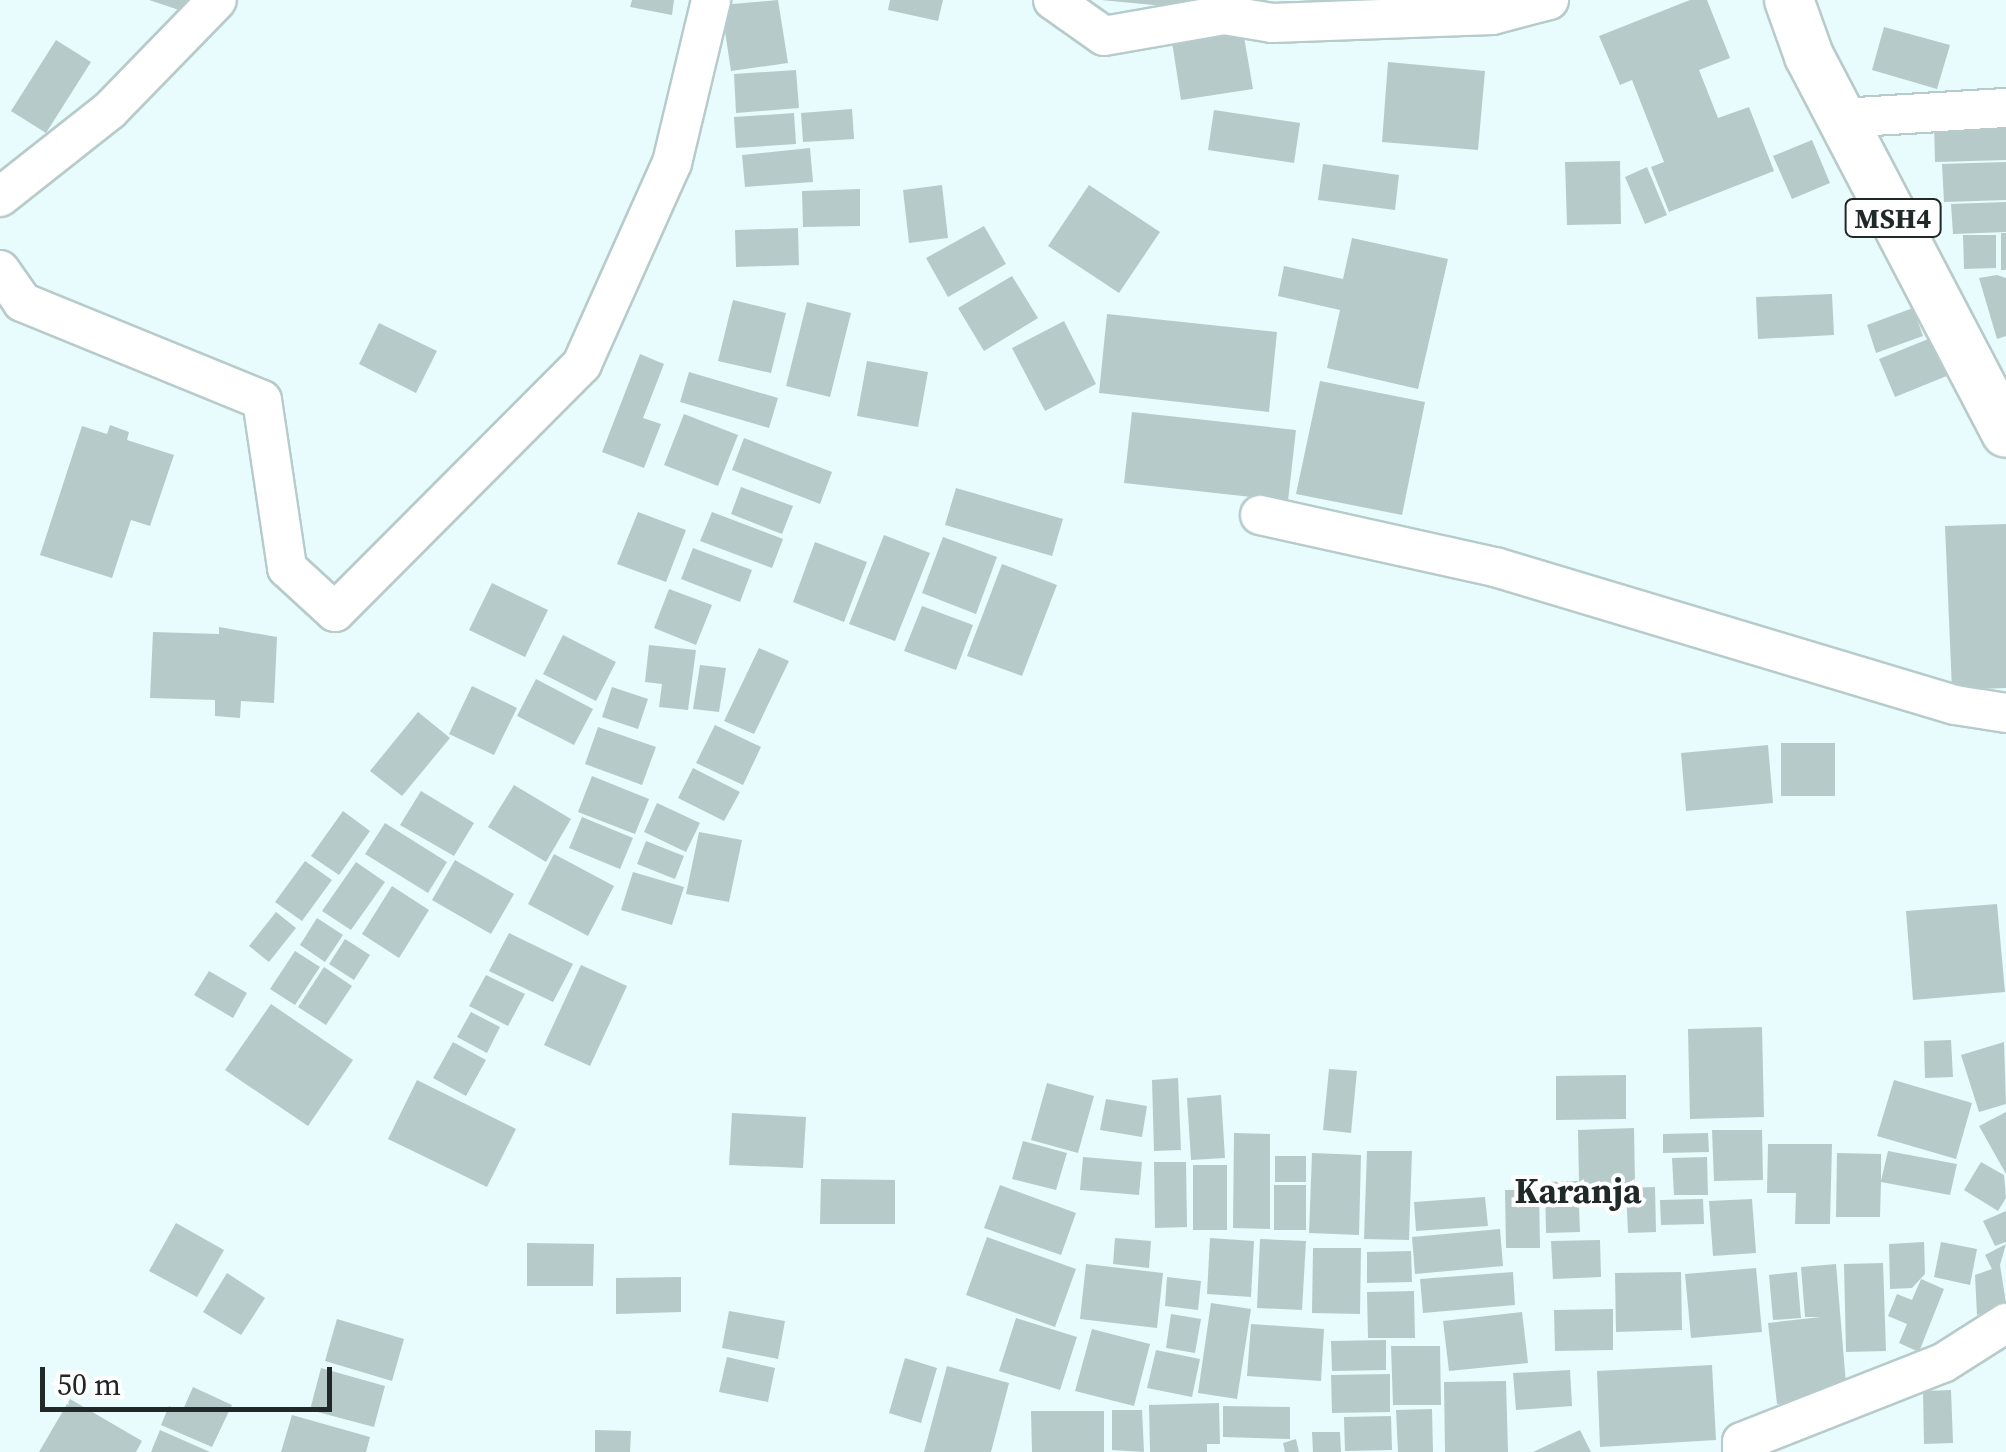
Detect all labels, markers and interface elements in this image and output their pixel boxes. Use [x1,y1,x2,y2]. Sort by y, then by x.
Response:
road number: MSH4 [1843,195,1943,241]
district label: Karanja [1514,1170,1642,1212]
scale bar [45,1347,338,1409]
text: 50 m [57,1364,121,1405]

